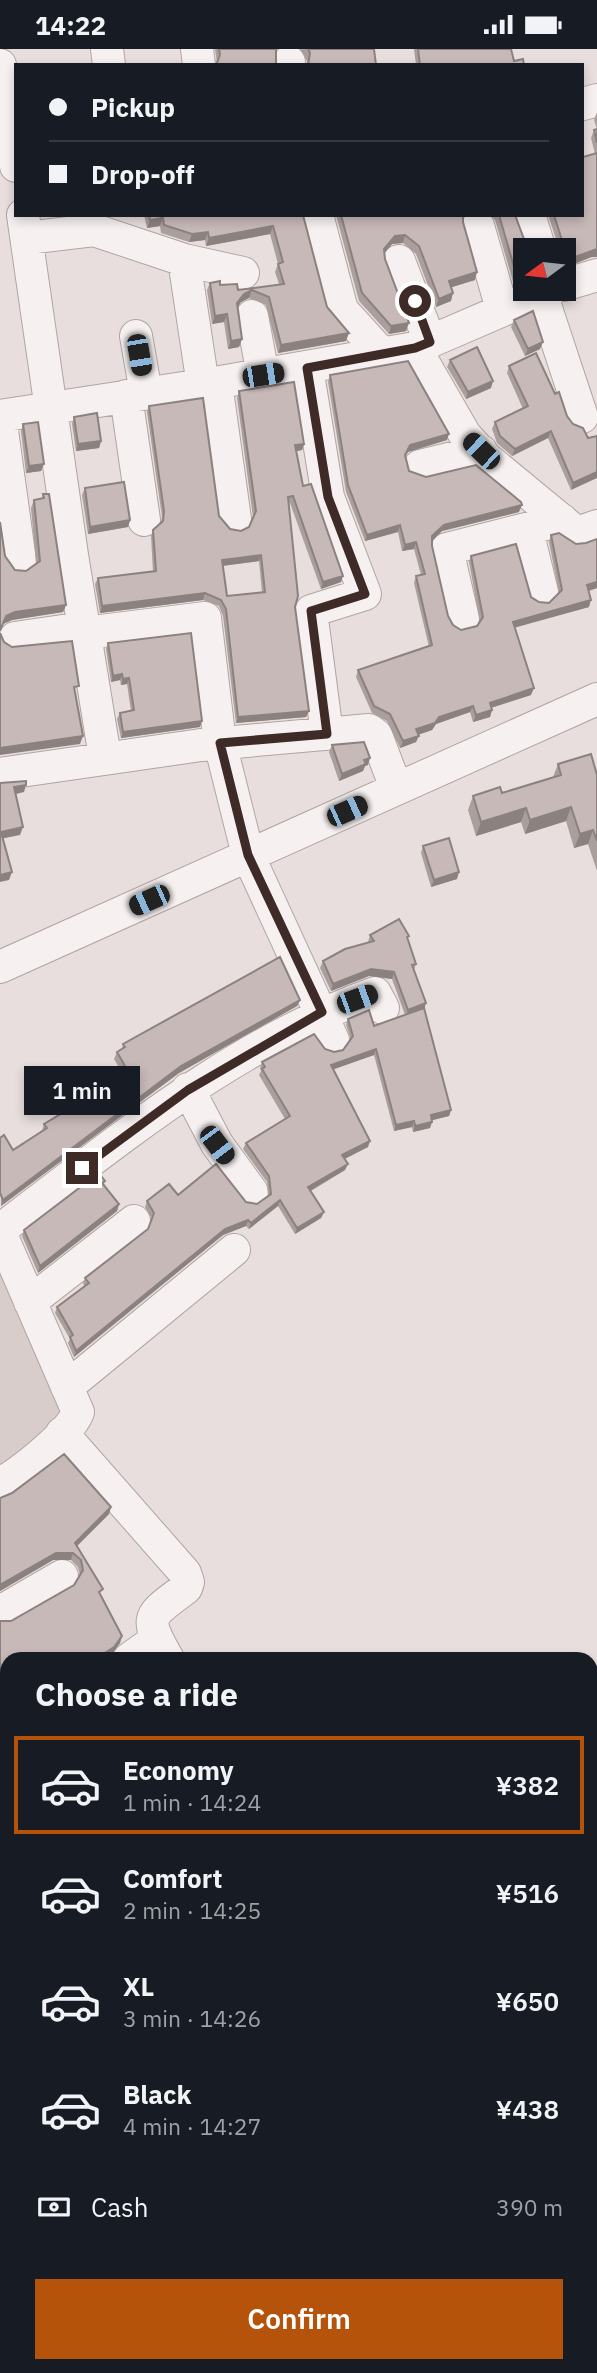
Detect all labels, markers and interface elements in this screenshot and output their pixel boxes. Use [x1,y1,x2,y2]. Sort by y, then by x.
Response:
text: 14:22 [35,8,106,42]
text: Pickup [91,90,175,124]
text: Drop-off [91,157,194,191]
north arrow [513,238,576,301]
map controls [513,238,576,301]
route start [399,285,431,317]
car [126,332,153,378]
car [241,361,286,389]
car [459,429,504,473]
car [324,793,371,829]
car [126,882,173,918]
car [334,982,381,1016]
callout: 1 min [24,1067,140,1115]
text: 1 min [52,1075,112,1105]
car [196,1122,239,1168]
route end [66,1152,98,1184]
text: Choose a ride [35,1673,238,1715]
text: Economy [123,1753,234,1787]
icon: car [39,1754,102,1817]
text: ¥382 [496,1768,559,1802]
text: 1 min · 14:24 [123,1787,261,1817]
text: Comfort [123,1861,222,1895]
icon: car [39,1862,102,1925]
text: ¥516 [496,1876,559,1910]
text: 2 min · 14:25 [123,1895,261,1925]
text: XL [123,1969,154,2003]
icon: car [39,1970,102,2033]
text: ¥650 [496,1984,559,2018]
text: 3 min · 14:26 [123,2003,261,2033]
text: Black [123,2077,191,2111]
icon: car [39,2078,102,2141]
text: ¥438 [496,2092,559,2126]
text: 4 min · 14:27 [123,2111,261,2141]
icon: cash [35,2188,73,2226]
text: Cash [91,2190,148,2224]
text: 390 m [496,2192,563,2222]
button: Confirm [35,2279,563,2359]

